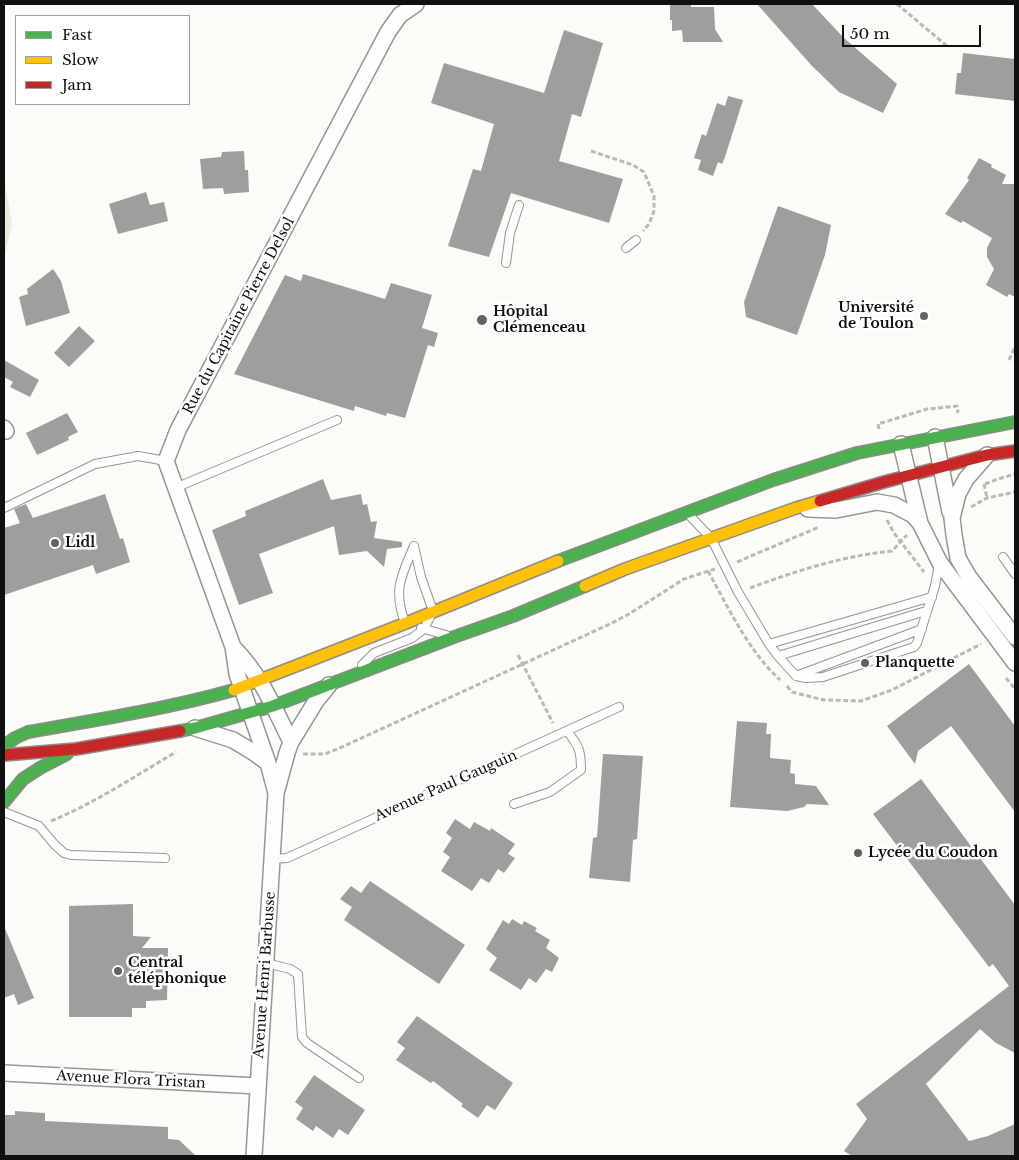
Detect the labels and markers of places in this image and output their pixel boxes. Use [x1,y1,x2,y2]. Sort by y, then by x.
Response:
place label: Université de Toulon [838,300,914,332]
place label: Hôpital Clémenceau [493,304,586,336]
marker: Université de Toulon [918,310,930,322]
marker: Hôpital Clémenceau [475,313,489,327]
place label: Lidl [65,535,95,551]
marker: Lidl [49,537,61,549]
place label: Planquette [875,655,955,671]
marker: Planquette [859,657,871,669]
place label: Lycée du Coudon [868,845,998,861]
marker: Lycée du Coudon [852,847,864,859]
place label: Central téléphonique [128,955,226,988]
marker: Central téléphonique [112,965,124,977]

